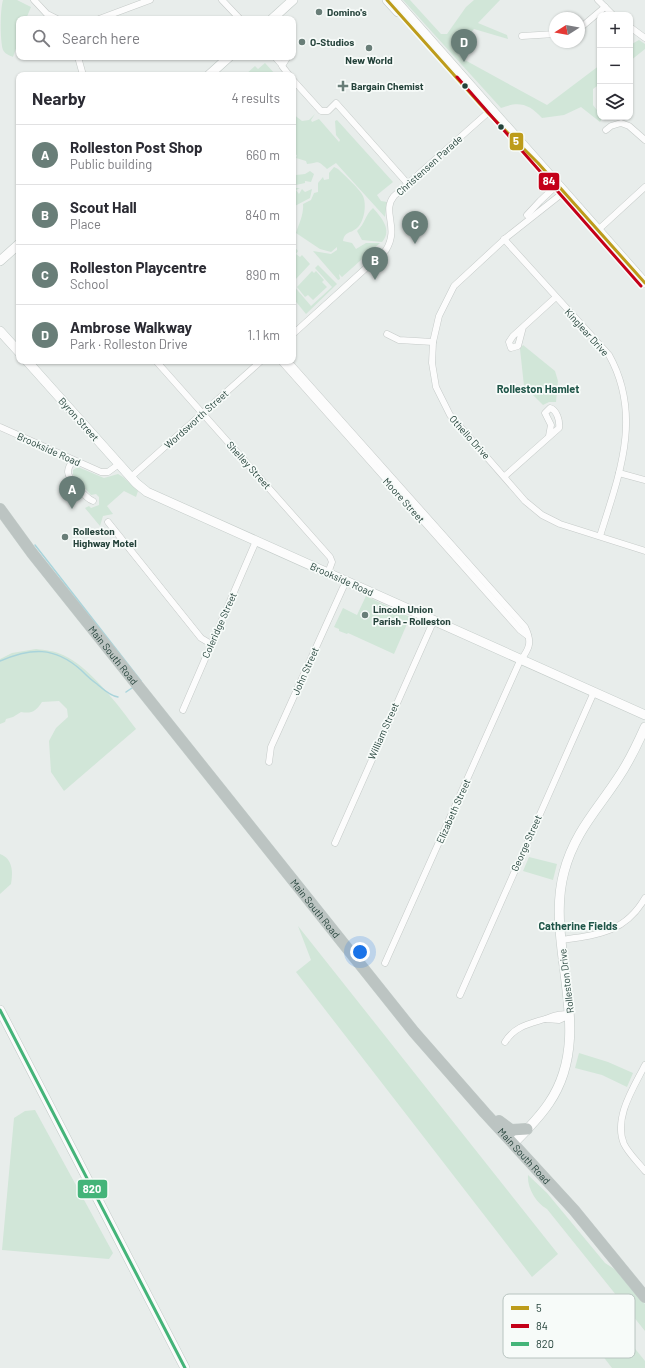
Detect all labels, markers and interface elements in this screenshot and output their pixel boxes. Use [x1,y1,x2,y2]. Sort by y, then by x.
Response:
place label: Domino's [327,6,367,18]
marker: Domino's [314,7,324,17]
north arrow [549,12,585,48]
map controls [597,12,633,120]
button: + [597,12,633,48]
search box [16,16,296,60]
icon: search [30,27,52,49]
text: Search here [62,29,140,47]
pin: D [451,29,477,62]
place label: O-Studios [310,36,354,48]
marker: O-Studios [297,37,307,47]
marker: New World [364,43,374,53]
button: − [597,48,633,84]
place label: New World [345,54,393,66]
place label: Bargain Chemist [351,80,424,92]
marker: Bargain Chemist [338,81,348,91]
unlabelled marker [460,81,470,91]
button: layers [597,84,633,120]
text: Nearby [32,88,86,108]
text: 4 results [232,90,280,106]
unlabelled marker [496,122,506,132]
street label: Christensen Parade [394,132,464,198]
line badge: 5 [509,132,524,151]
text: 5 [513,134,519,147]
text: Rolleston Post Shop [70,138,203,156]
text: A [41,147,49,163]
text: 660 m [246,147,280,163]
text: Public building [70,156,152,172]
line badge: 84 [538,172,560,191]
text: 84 [543,174,556,187]
text: Scout Hall [70,198,137,216]
text: B [41,207,49,223]
text: 840 m [245,207,280,223]
pin: C [402,211,428,244]
text: Place [70,216,101,232]
pin: B [362,247,388,280]
text: Rolleston Playcentre [70,258,207,276]
text: C [41,267,49,283]
text: 890 m [246,267,280,283]
text: School [70,276,108,292]
street label: Kinglear Drive [562,306,612,358]
text: Ambrose Walkway [70,318,192,336]
text: D [41,327,49,343]
text: 1.1 km [247,327,280,343]
text: Park · Rolleston Drive [70,336,188,352]
district label: Rolleston Hamlet [497,382,579,395]
street label: Wordsworth Street [162,387,231,451]
street label: Byron Street [56,395,102,444]
street label: Othello Drive [447,413,493,461]
street label: Brookside Road [15,430,83,468]
street label: Shelley Street [224,439,274,492]
street label: Moore Street [381,475,428,525]
pin: A [59,476,85,509]
place label: Rolleston Highway Motel [73,525,137,549]
marker: Rolleston Highway Motel [60,532,70,542]
street label: Brookside Road [308,560,376,598]
street label: Coleridge Street [199,590,239,660]
place label: Lincoln Union Parish - Rolleston [373,603,451,627]
marker: Lincoln Union Parish - Rolleston [360,610,370,620]
street label: Main South Road [86,623,141,687]
street label: John Street [289,645,321,697]
street label: William Street [365,700,401,761]
street label: Elizabeth Street [433,777,473,845]
street label: George Street [508,813,544,873]
street label: Main South Road [288,876,343,940]
district label: Catherine Fields [538,919,618,932]
your location [350,942,370,962]
street label: Rolleston Drive [556,948,576,1014]
street label: Main South Road [496,1125,553,1187]
line badge: 820 [77,1179,108,1199]
text: 820 [83,1182,101,1195]
legend [503,1294,635,1358]
text: 5 [536,1301,542,1314]
text: 84 [536,1319,548,1332]
text: 820 [536,1337,554,1350]

